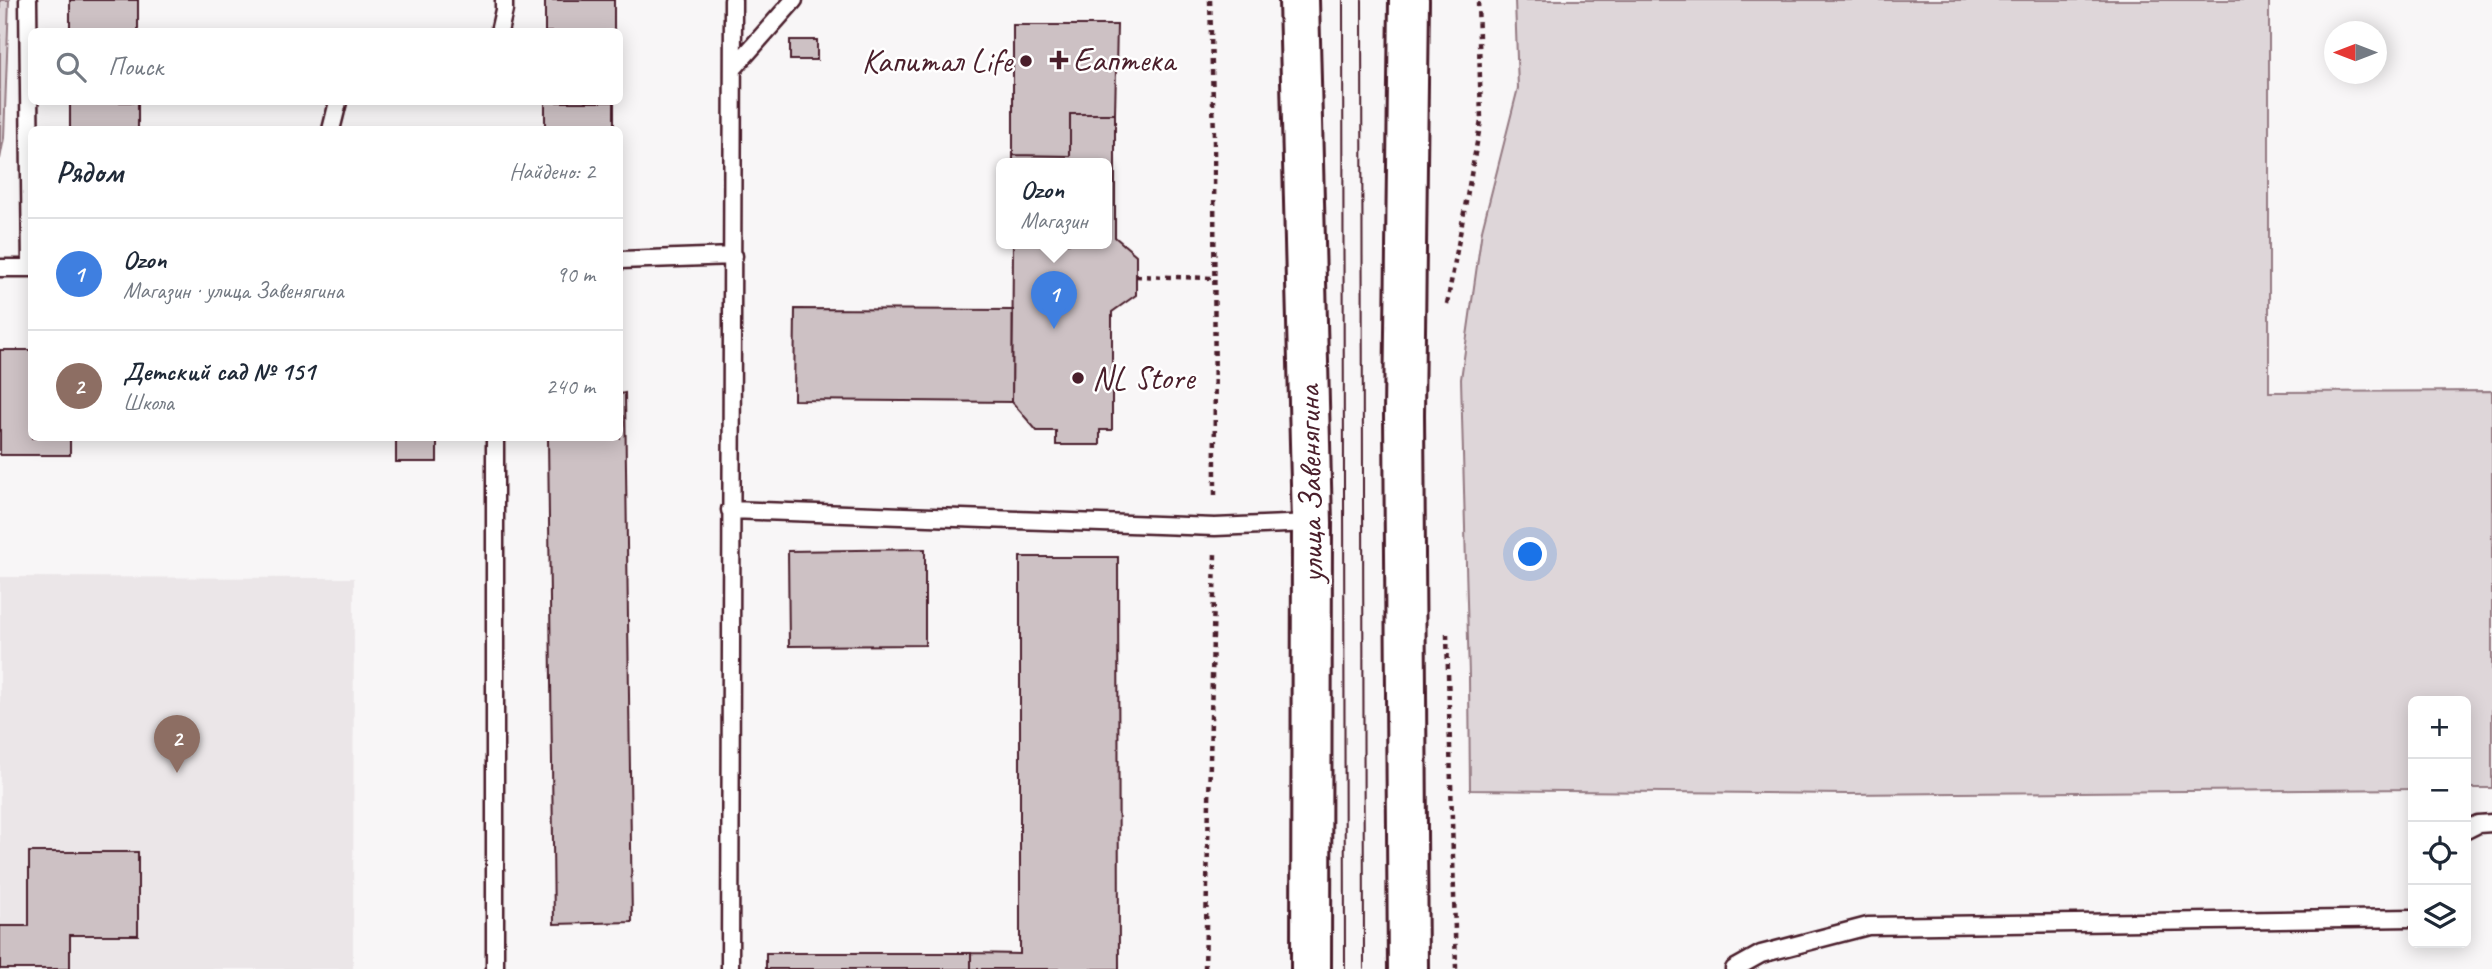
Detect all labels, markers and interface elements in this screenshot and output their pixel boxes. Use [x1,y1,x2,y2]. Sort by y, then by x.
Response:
north arrow [2324,21,2387,84]
search box [28,28,623,105]
place label: Еаптека [1073,39,1177,81]
place label: Капитал Life [862,40,1014,82]
icon: search [52,48,90,86]
text: Поиск [108,50,163,83]
marker: Еаптека [1051,52,1067,68]
marker: Капитал Life [1018,53,1034,69]
text: Рядом [56,153,123,191]
text: Найдено: 2 [509,157,595,186]
popup [996,158,1112,249]
text: Ozon [1020,173,1064,206]
text: Магазин [1020,206,1088,235]
text: Ozon [123,243,166,276]
text: 1 [74,260,84,289]
text: 90 m [556,260,595,289]
pin: 1 [1031,271,1077,329]
text: Магазин · улица Завенягина [123,276,343,305]
text: Детский сад № 151 [123,355,315,388]
place label: NL Store [1092,357,1197,399]
marker: NL Store [1070,370,1086,386]
text: 2 [74,372,84,401]
text: 240 m [546,372,595,401]
street label: улица Завенягина [1287,383,1333,585]
text: Школа [123,388,174,417]
your location [1513,537,1547,571]
map controls [2408,696,2471,948]
button: + [2408,696,2471,759]
pin: 2 [154,715,200,773]
button: − [2408,759,2471,822]
button: locate [2408,822,2471,885]
button: layers [2408,885,2471,948]

